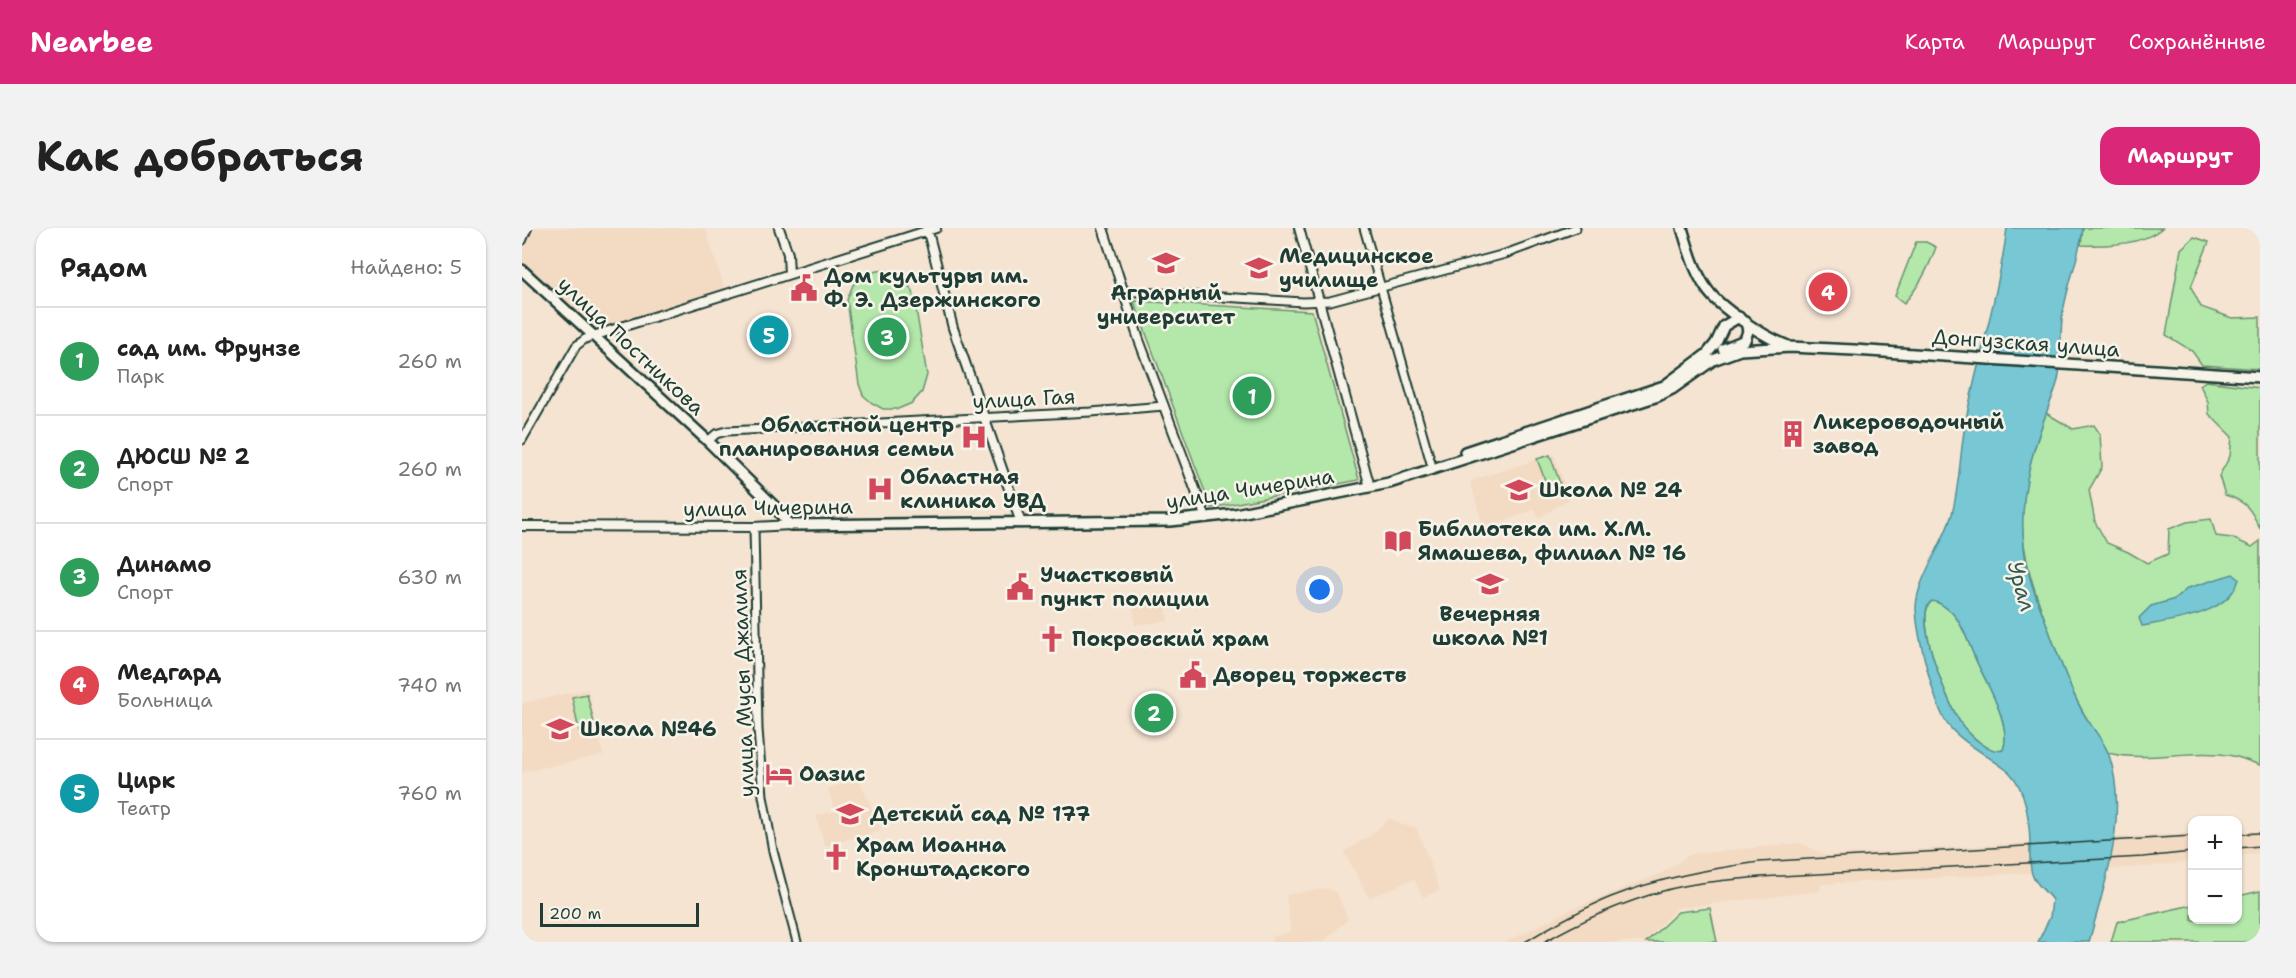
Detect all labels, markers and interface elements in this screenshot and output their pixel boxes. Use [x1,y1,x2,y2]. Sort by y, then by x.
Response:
text: Nearbee [30,23,153,61]
text: Карта [1905,28,1965,56]
text: Маршрут [1998,28,2096,56]
text: Сохранённые [2129,28,2266,56]
button: Маршрут [2100,127,2260,185]
text: Как добраться [36,128,364,184]
place label: Медицинское училище [1279,242,1434,294]
school or university icon: Аграрный университет [1151,248,1181,278]
text: Рядом [60,250,147,285]
school or university icon: Медицинское училище [1244,253,1274,283]
text: Найдено: 5 [350,254,462,280]
place label: Дом культуры им. Ф. Э. Дзержинского [824,262,1041,314]
pin: 4 [1808,270,1848,314]
street label: улица Постникова [551,271,711,421]
public building icon: Дом культуры им. Ф. Э. Дзержинского [789,273,819,303]
place label: Аграрный университет [1097,279,1236,331]
pin: 5 [750,312,788,358]
pin: 3 [868,314,907,360]
street label: Донгузская улица [1931,322,2121,364]
text: сад им. Фрунзе [117,334,301,363]
text: 1 [75,348,84,374]
text: 260 m [397,348,462,374]
text: Парк [117,363,164,389]
pin: 1 [1232,374,1272,418]
street label: улица Гая [972,382,1076,416]
place label: Ликероводочный завод [1813,408,2004,460]
place label: Областной центр планирования семьи [718,411,954,463]
building icon: Ликероводочный завод [1778,419,1808,449]
hospital icon: Областной центр планирования семьи [959,422,989,452]
text: ДЮСШ № 2 [117,442,250,471]
text: 2 [73,456,87,482]
text: 260 m [397,456,462,482]
street label: улица Чичерина [1164,462,1336,516]
place label: Областная клиника УВД [900,463,1046,515]
text: Спорт [117,471,173,497]
hospital icon: Областная клиника УВД [865,474,895,504]
school or university icon: Школа № 24 [1504,475,1534,505]
place label: Школа № 24 [1539,476,1683,504]
street label: улица Чичерина [683,493,853,523]
place label: Библиотека им. Х.М. Ямашева, филиал № 16 [1418,515,1686,567]
library icon: Библиотека им. Х.М. Ямашева, филиал № 16 [1383,526,1413,556]
text: Динамо [117,550,212,579]
water label: Урал [2000,557,2043,615]
place label: Участковый пункт полиции [1040,561,1209,613]
text: 3 [73,564,87,590]
text: 630 m [398,564,462,590]
street label: улица Мусы Джалиля [725,568,761,798]
school or university icon: Вечерняя школа №1 [1475,569,1505,599]
public building icon: Участковый пункт полиции [1005,572,1035,602]
your location [1305,575,1334,604]
text: Спорт [117,579,173,605]
place label: Вечерняя школа №1 [1432,600,1548,652]
church icon: Покровский храм [1037,624,1067,654]
place label: Покровский храм [1072,625,1269,653]
text: Медгард [117,658,221,687]
public building icon: Дворец торжеств [1178,660,1208,690]
place label: Дворец торжеств [1213,661,1407,689]
text: 4 [73,672,87,698]
text: 740 m [397,672,462,698]
text: Больница [117,687,213,713]
pin: 2 [1134,690,1174,736]
school or university icon: Школа №46 [545,714,575,744]
place label: Школа №46 [580,715,717,743]
hotel icon: Оазис [764,759,794,789]
place label: Оазис [799,760,866,788]
text: Цирк [117,766,175,795]
text: 5 [73,780,86,806]
text: 760 m [397,780,462,806]
text: Театр [117,795,171,821]
school or university icon: Детский сад № 177 [835,799,865,829]
place label: Детский сад № 177 [870,800,1090,828]
map controls [2188,816,2242,924]
button: + [2188,816,2242,870]
place label: Храм Иоанна Кронштадского [856,831,1030,883]
church icon: Храм Иоанна Кронштадского [821,842,851,872]
button: − [2188,870,2242,924]
scale bar [540,900,699,928]
text: 200 m [549,903,601,924]

